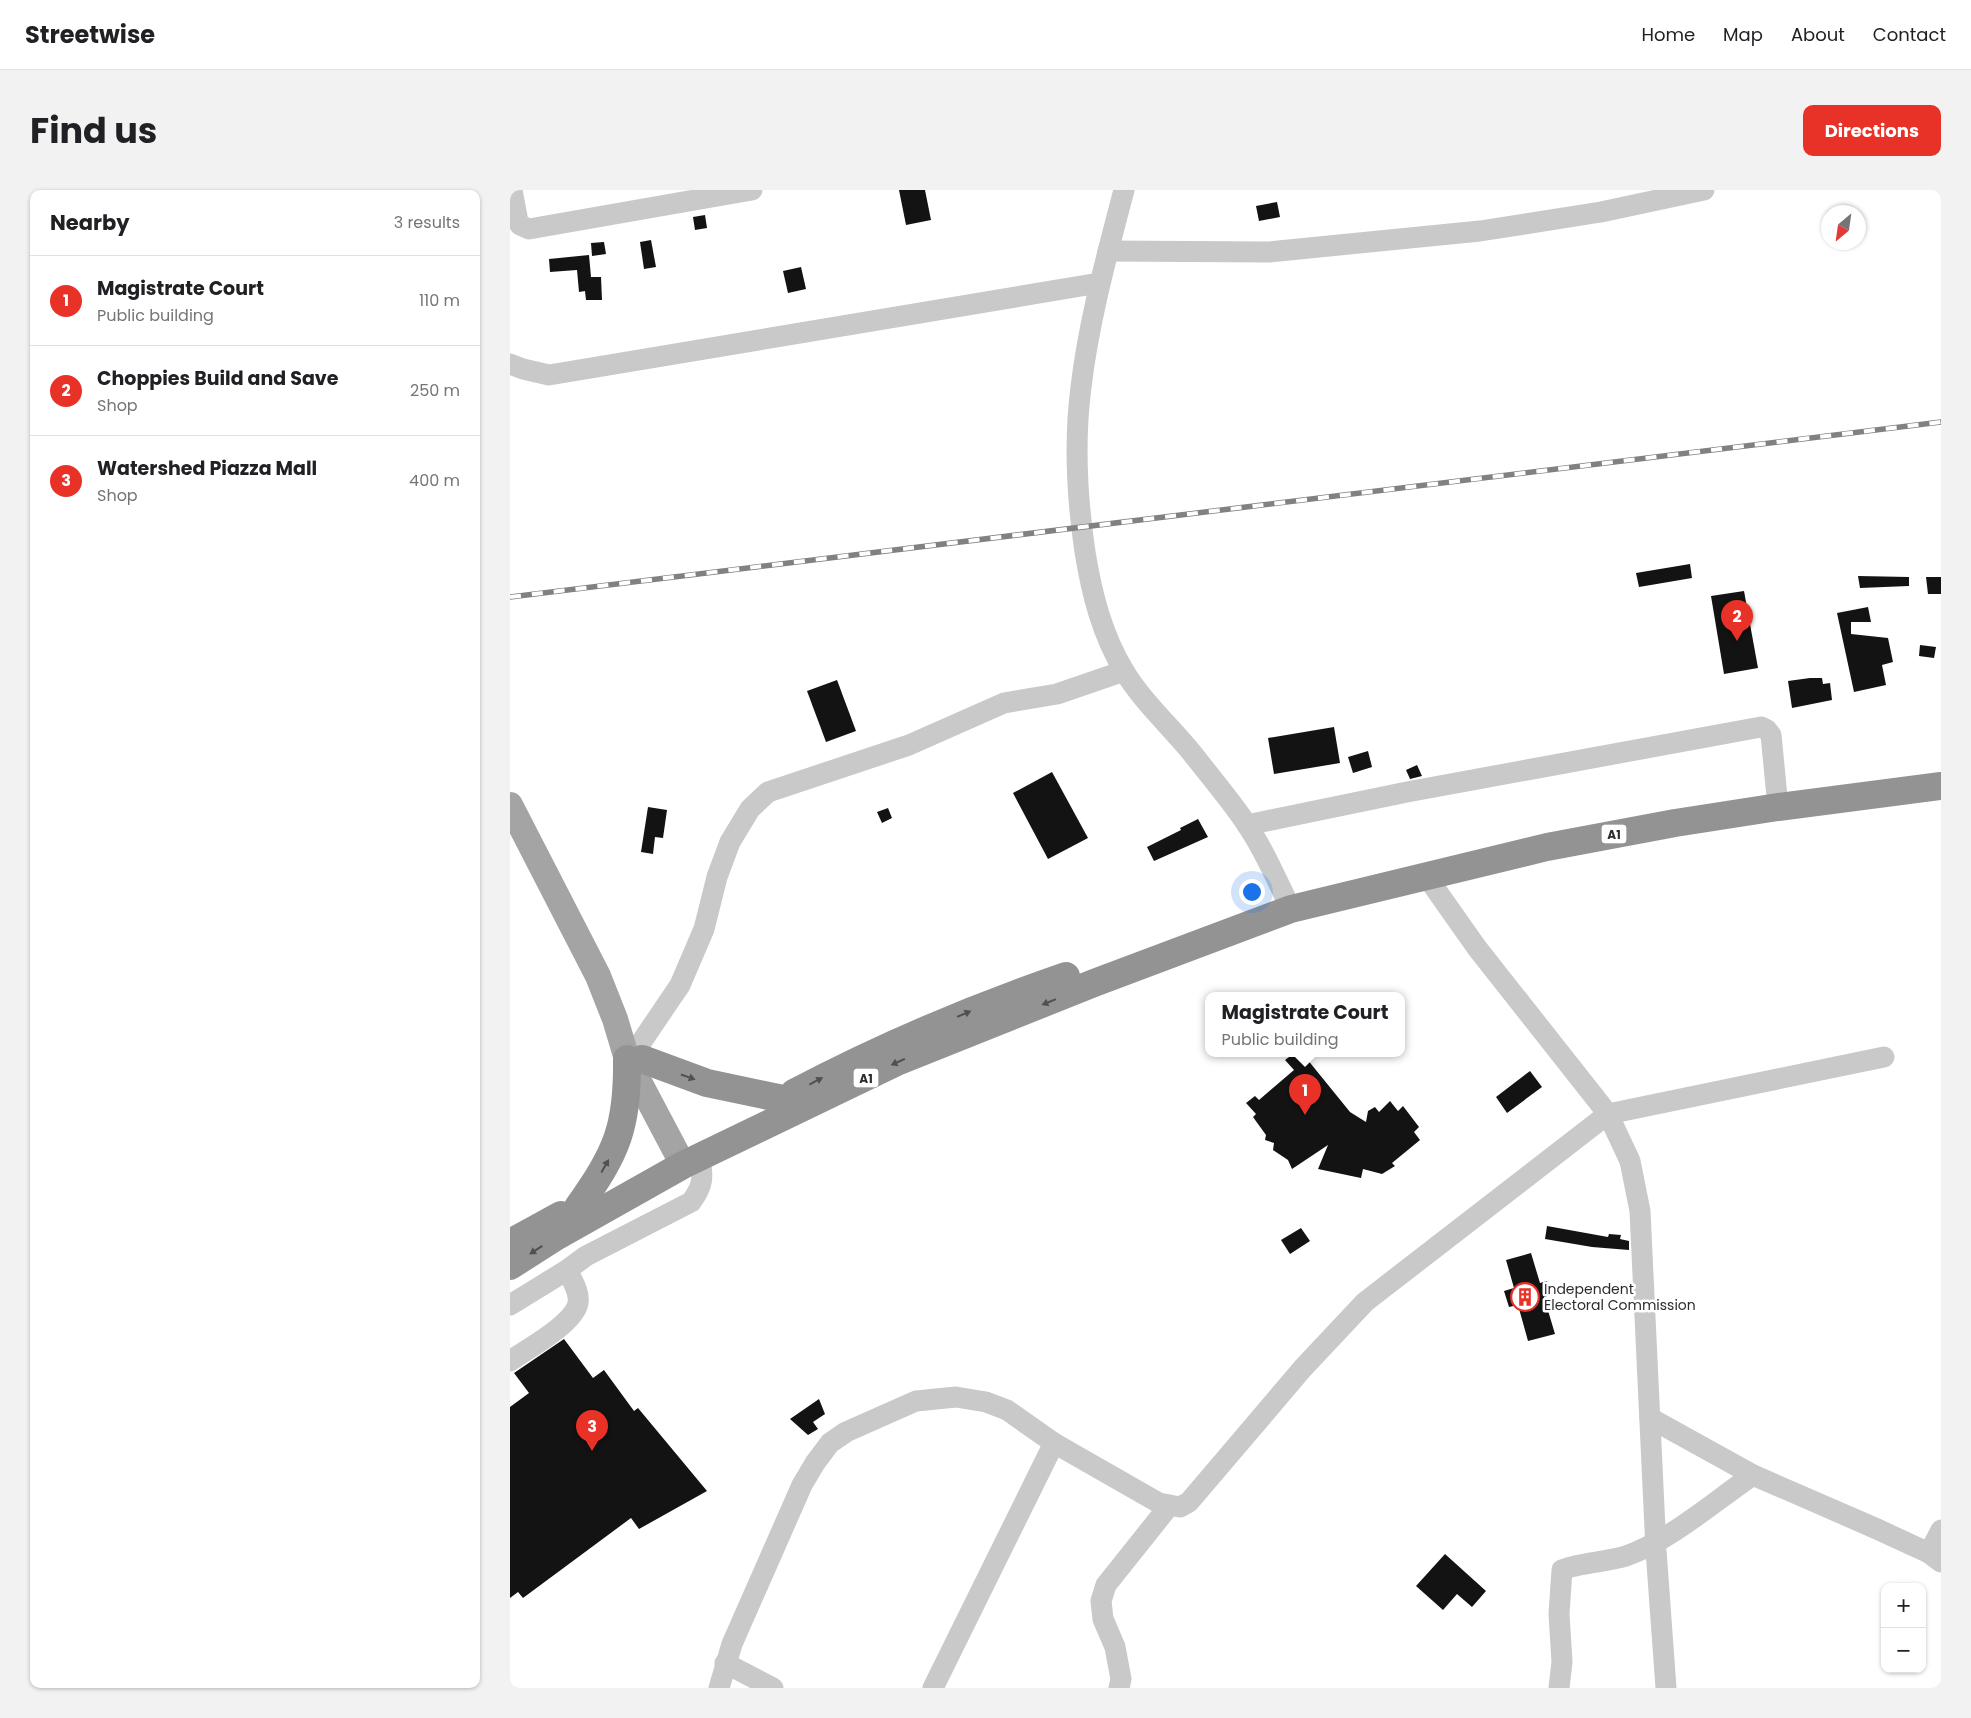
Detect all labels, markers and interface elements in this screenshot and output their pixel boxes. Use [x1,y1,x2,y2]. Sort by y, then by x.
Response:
text: Streetwise [25,18,155,51]
text: Home [1641,22,1695,47]
text: Map [1723,22,1763,47]
text: About [1791,22,1845,47]
text: Contact [1873,22,1946,47]
button: Directions [1803,105,1941,156]
text: Find us [30,106,157,155]
north arrow [1821,205,1866,250]
text: Nearby [50,208,130,237]
text: 3 results [394,211,460,234]
text: Magistrate Court [97,275,264,302]
text: 1 [63,289,69,312]
text: 110 m [419,289,460,312]
text: Public building [97,304,214,327]
text: Choppies Build and Save [97,365,338,392]
text: 2 [61,379,71,402]
text: 250 m [410,379,460,402]
text: Shop [97,394,138,417]
text: Watershed Piazza Mall [97,455,317,482]
text: 3 [61,469,71,492]
text: 400 m [409,469,460,492]
text: Shop [97,484,138,507]
pin: 2 [1721,600,1753,641]
road number: A1 [1602,824,1626,844]
your location [1239,879,1265,905]
popup [1205,992,1405,1057]
one-way arrow [1041,998,1056,1006]
text: Magistrate Court [1222,999,1388,1026]
one-way arrow [957,1010,971,1018]
text: Public building [1222,1028,1338,1051]
one-way arrow [891,1059,905,1067]
road number: A1 [854,1068,878,1088]
one-way arrow [680,1073,695,1081]
pin: 1 [1289,1074,1321,1115]
one-way arrow [809,1077,823,1085]
one-way arrow [600,1159,609,1173]
one-way arrow [530,1245,543,1255]
place label: Independent Electoral Commission [1544,1279,1696,1315]
building icon: Independent Electoral Commission [1510,1282,1540,1312]
pin: 3 [576,1410,608,1451]
map controls [1881,1583,1926,1673]
button: + [1881,1583,1926,1628]
button: − [1881,1628,1926,1673]

